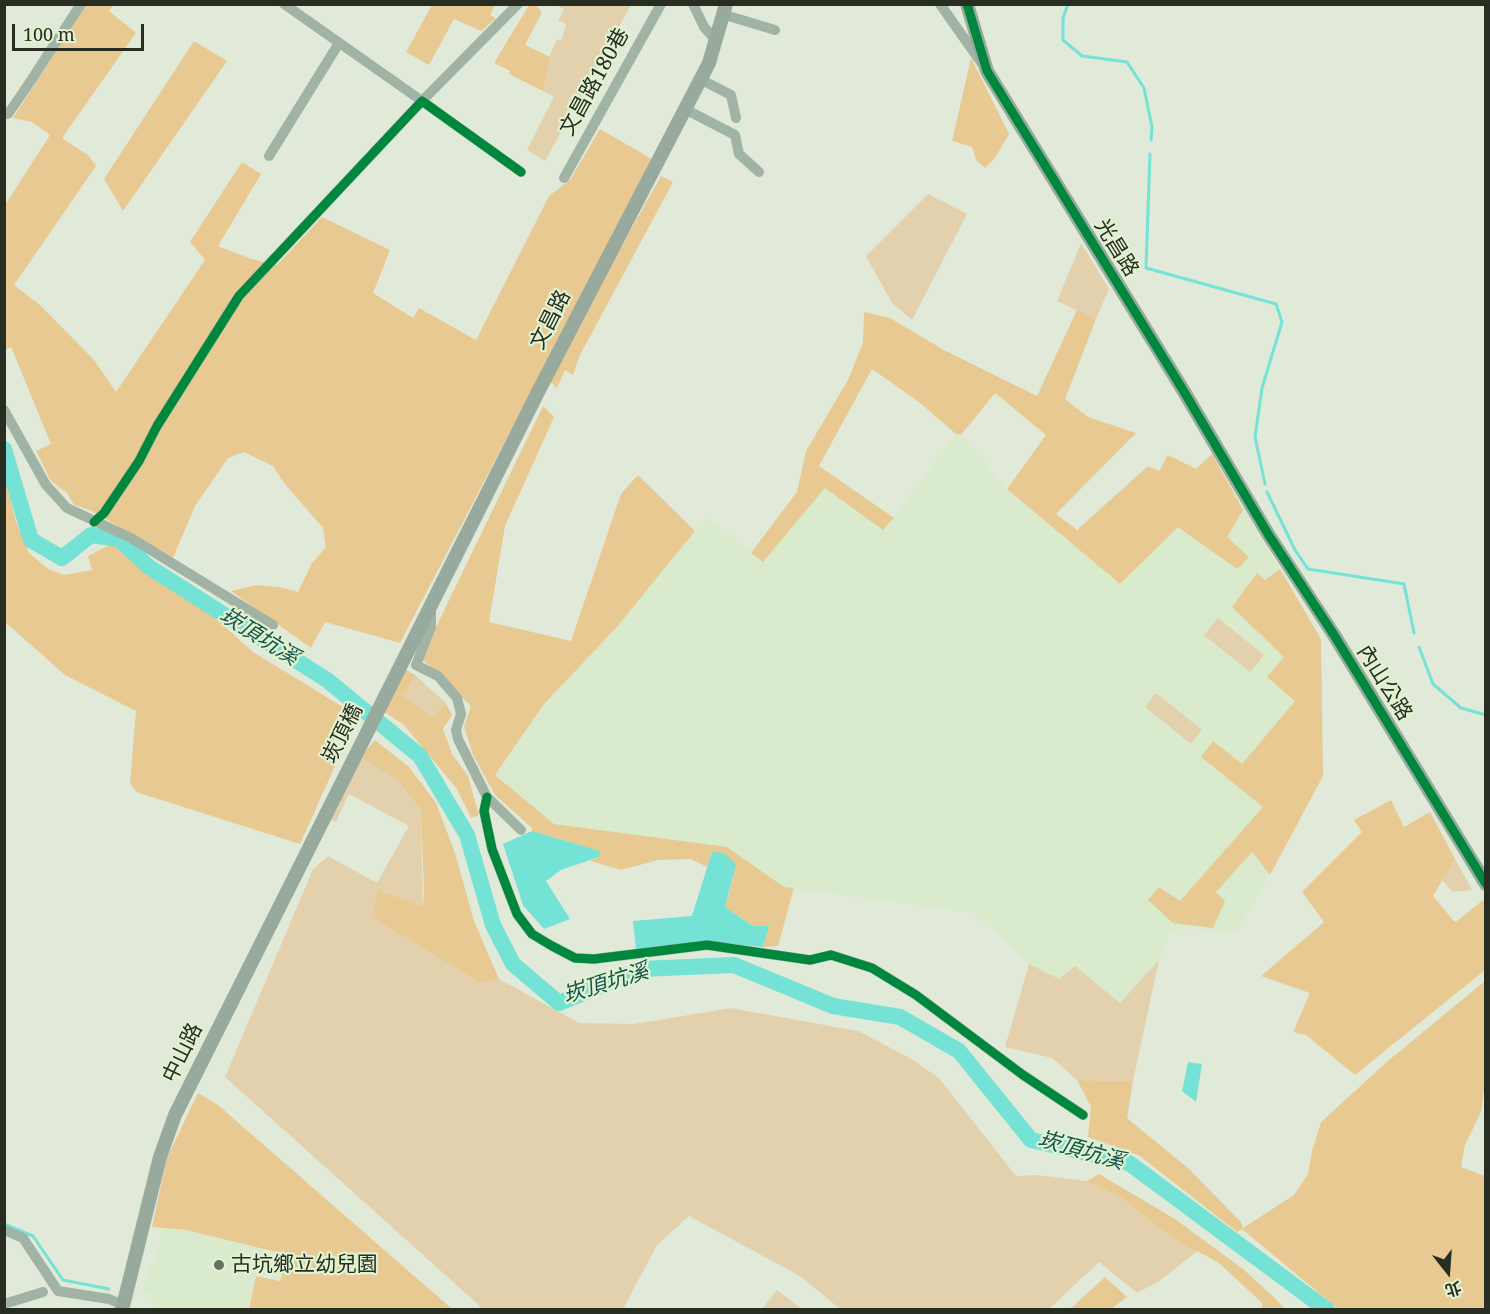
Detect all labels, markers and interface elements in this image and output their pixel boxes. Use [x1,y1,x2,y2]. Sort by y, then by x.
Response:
scale bar [15,12,147,50]
text: 100 m [23,22,75,46]
street label: 文昌路180巷 [555,24,635,140]
street label: 光昌路 [1089,215,1143,281]
street label: 文昌路 [525,286,577,354]
water label: 崁頂坑溪 [215,602,303,672]
street label: 內山公路 [1351,641,1417,725]
street label: 崁頂橋 [317,700,369,768]
water label: 崁頂坑溪 [560,959,652,1009]
street label: 中山路 [158,1019,208,1087]
water label: 崁頂坑溪 [1035,1126,1127,1176]
north arrow [1418,1242,1478,1302]
place label: 古坑鄉立幼兒園 [231,1252,378,1278]
marker: 古坑鄉立幼兒園 [212,1258,226,1272]
text: 北 [1442,1276,1464,1302]

